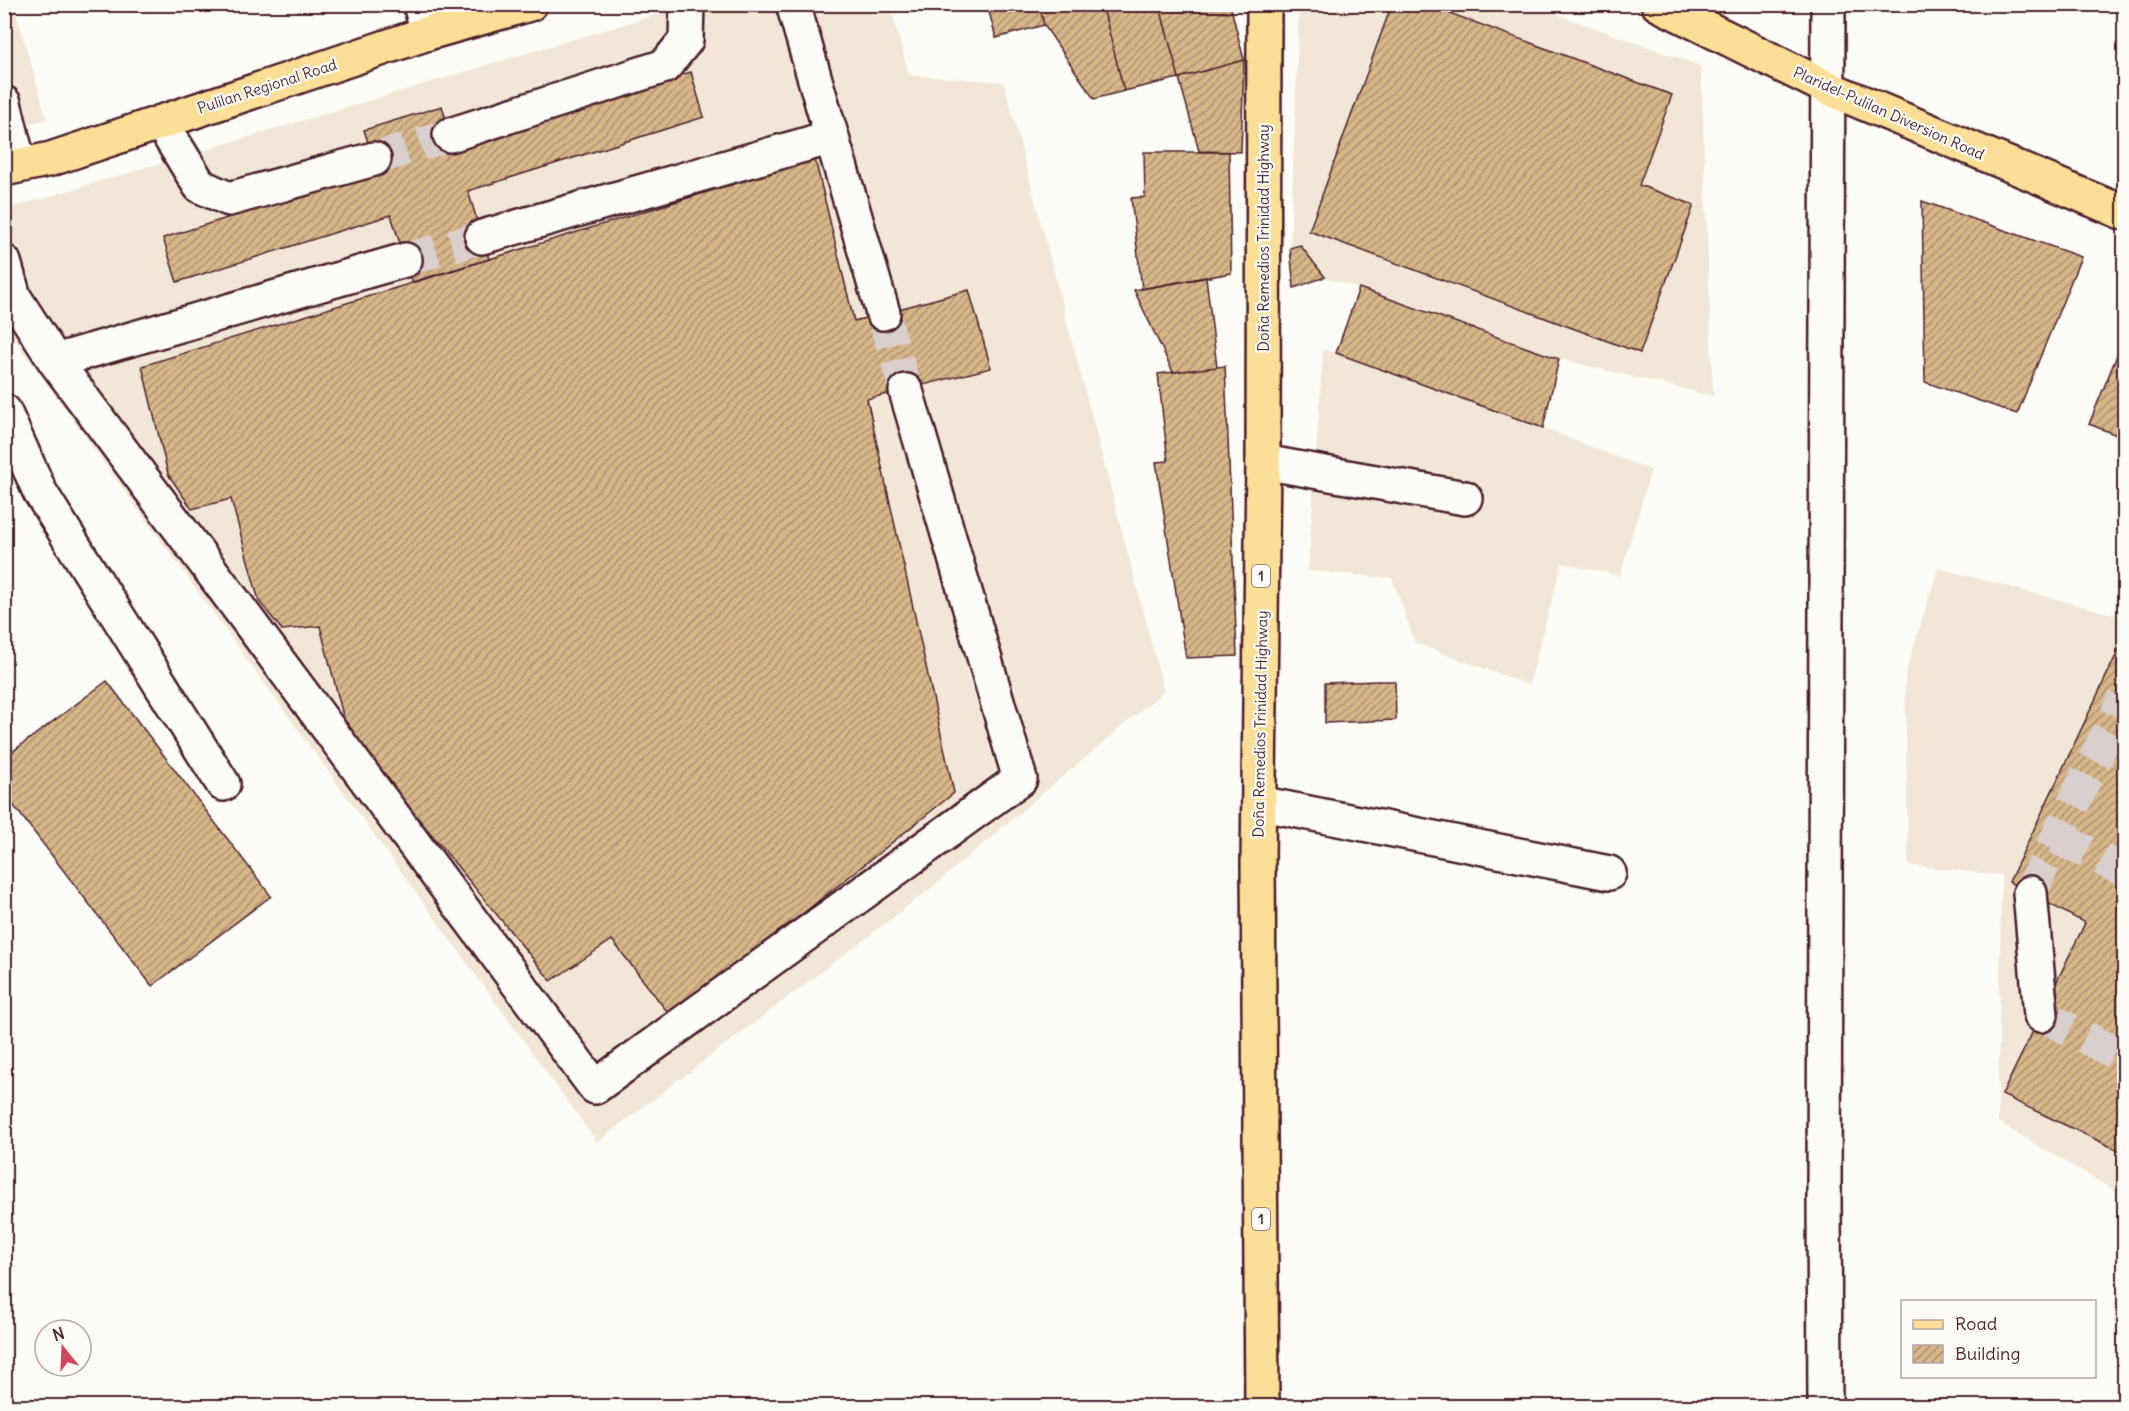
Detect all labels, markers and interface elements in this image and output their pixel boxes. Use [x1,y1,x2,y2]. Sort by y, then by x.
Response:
street label: Pulilan Regional Road [195,54,339,118]
street label: Plaridel-Pulilan Diversion Road [1790,62,1988,164]
street label: Doña Remedios Trinidad Highway [1254,124,1273,352]
road number: 1 [1252,565,1270,587]
street label: Doña Remedios Trinidad Highway [1249,610,1271,838]
road number: 1 [1252,1208,1270,1230]
legend [1901,1300,2096,1378]
text: Road [1955,1312,1998,1335]
north arrow [33,1318,93,1378]
text: N [50,1323,67,1345]
text: Building [1955,1342,2020,1365]

